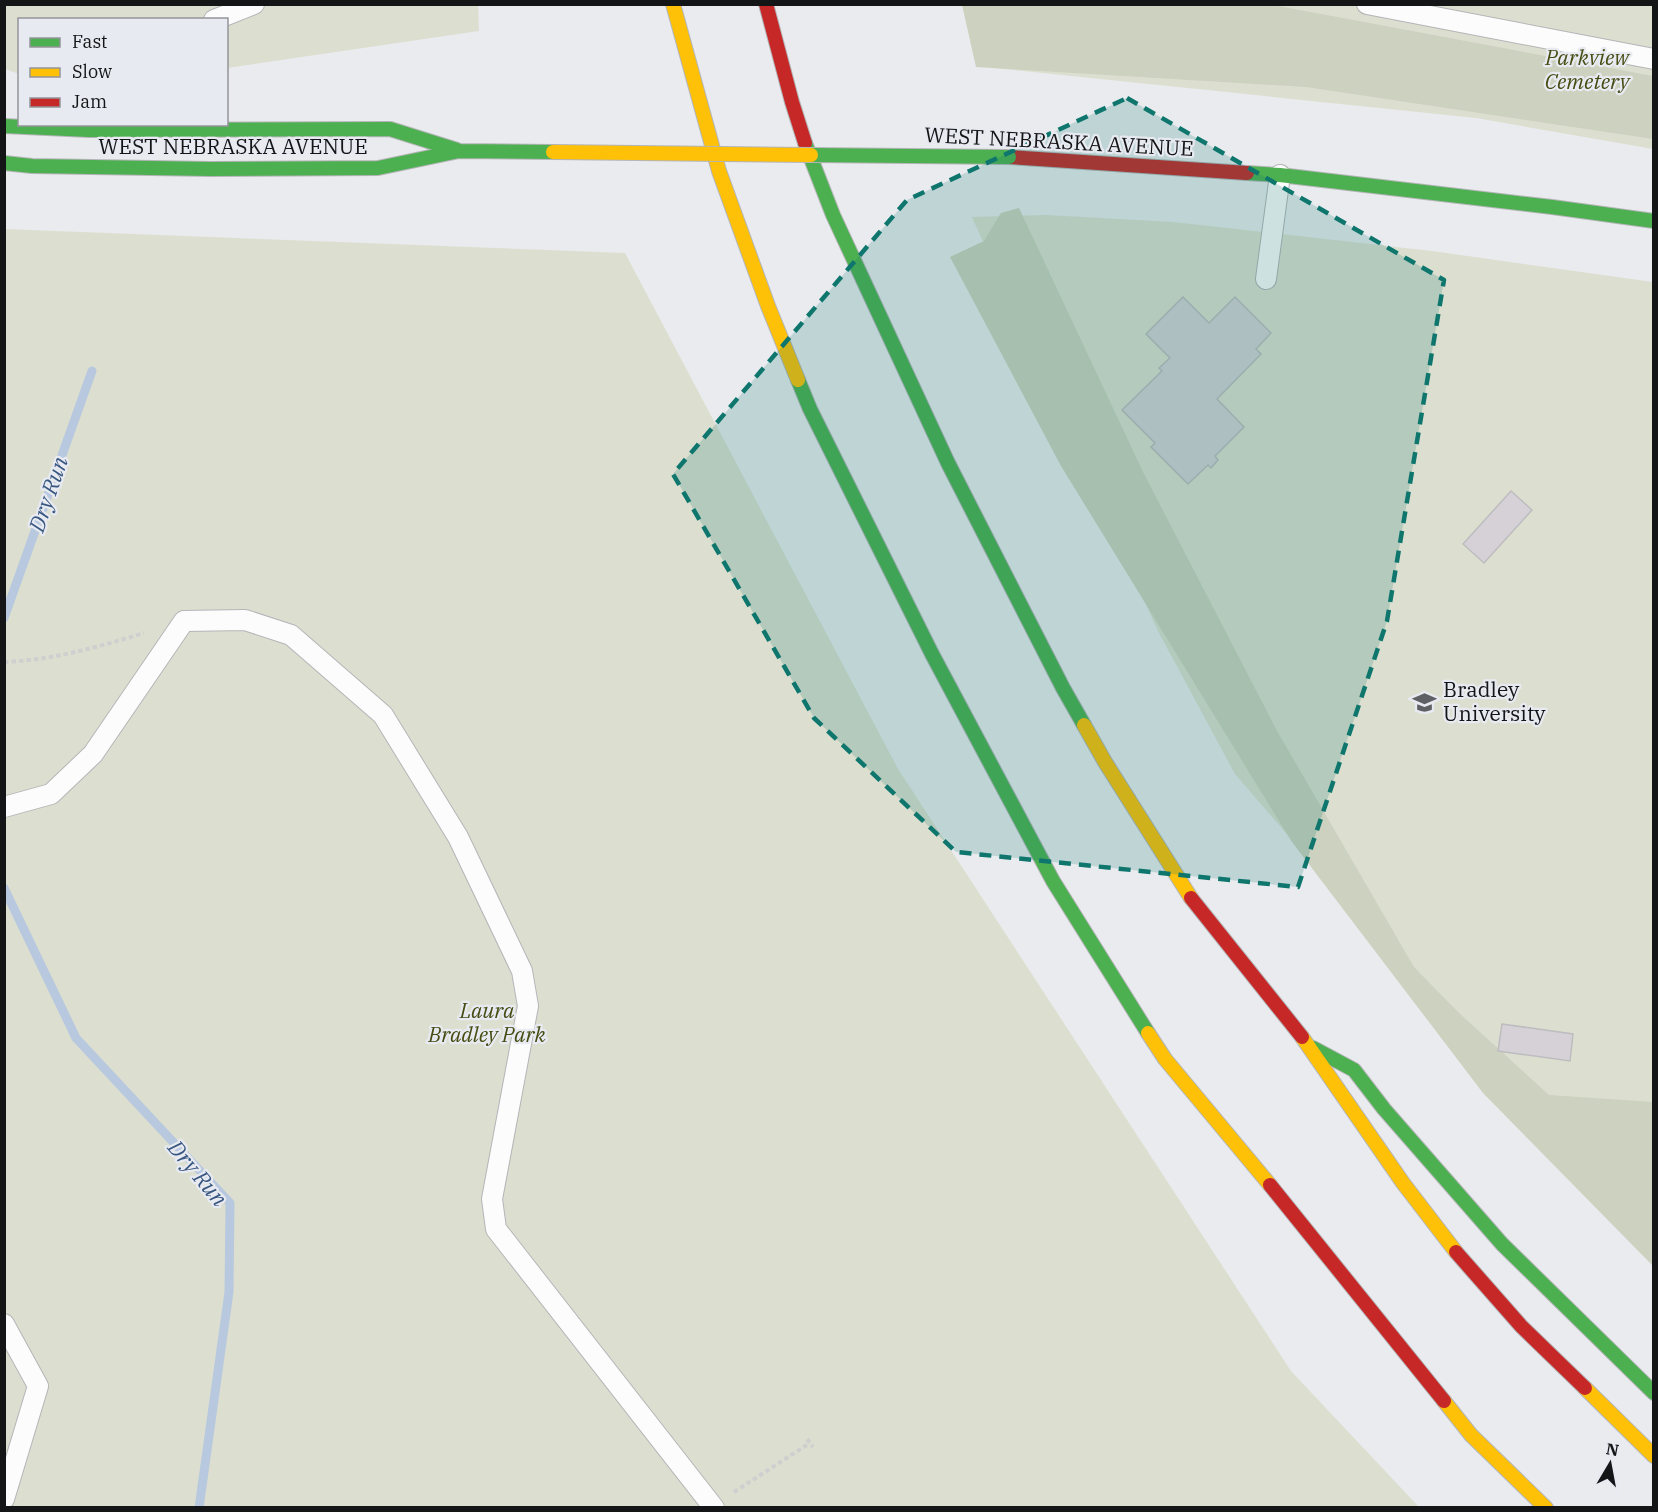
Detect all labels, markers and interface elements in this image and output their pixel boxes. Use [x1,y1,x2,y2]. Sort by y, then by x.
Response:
legend [18,18,228,126]
text: Fast [72,30,107,53]
park label: Parkview Cemetery [1544,43,1632,95]
text: Slow [72,60,112,83]
text: Jam [72,90,107,113]
street label: WEST NEBRASKA AVENUE [924,120,1194,162]
street label: WEST NEBRASKA AVENUE [98,132,368,160]
water label: Dry Run [21,452,74,536]
place label: Bradley University [1443,675,1546,727]
school or university icon: Bradley University [1412,689,1438,715]
park label: Laura Bradley Park [427,996,547,1048]
water label: Dry Run [162,1133,235,1212]
north arrow [1580,1434,1640,1494]
text: N [1605,1438,1621,1460]

